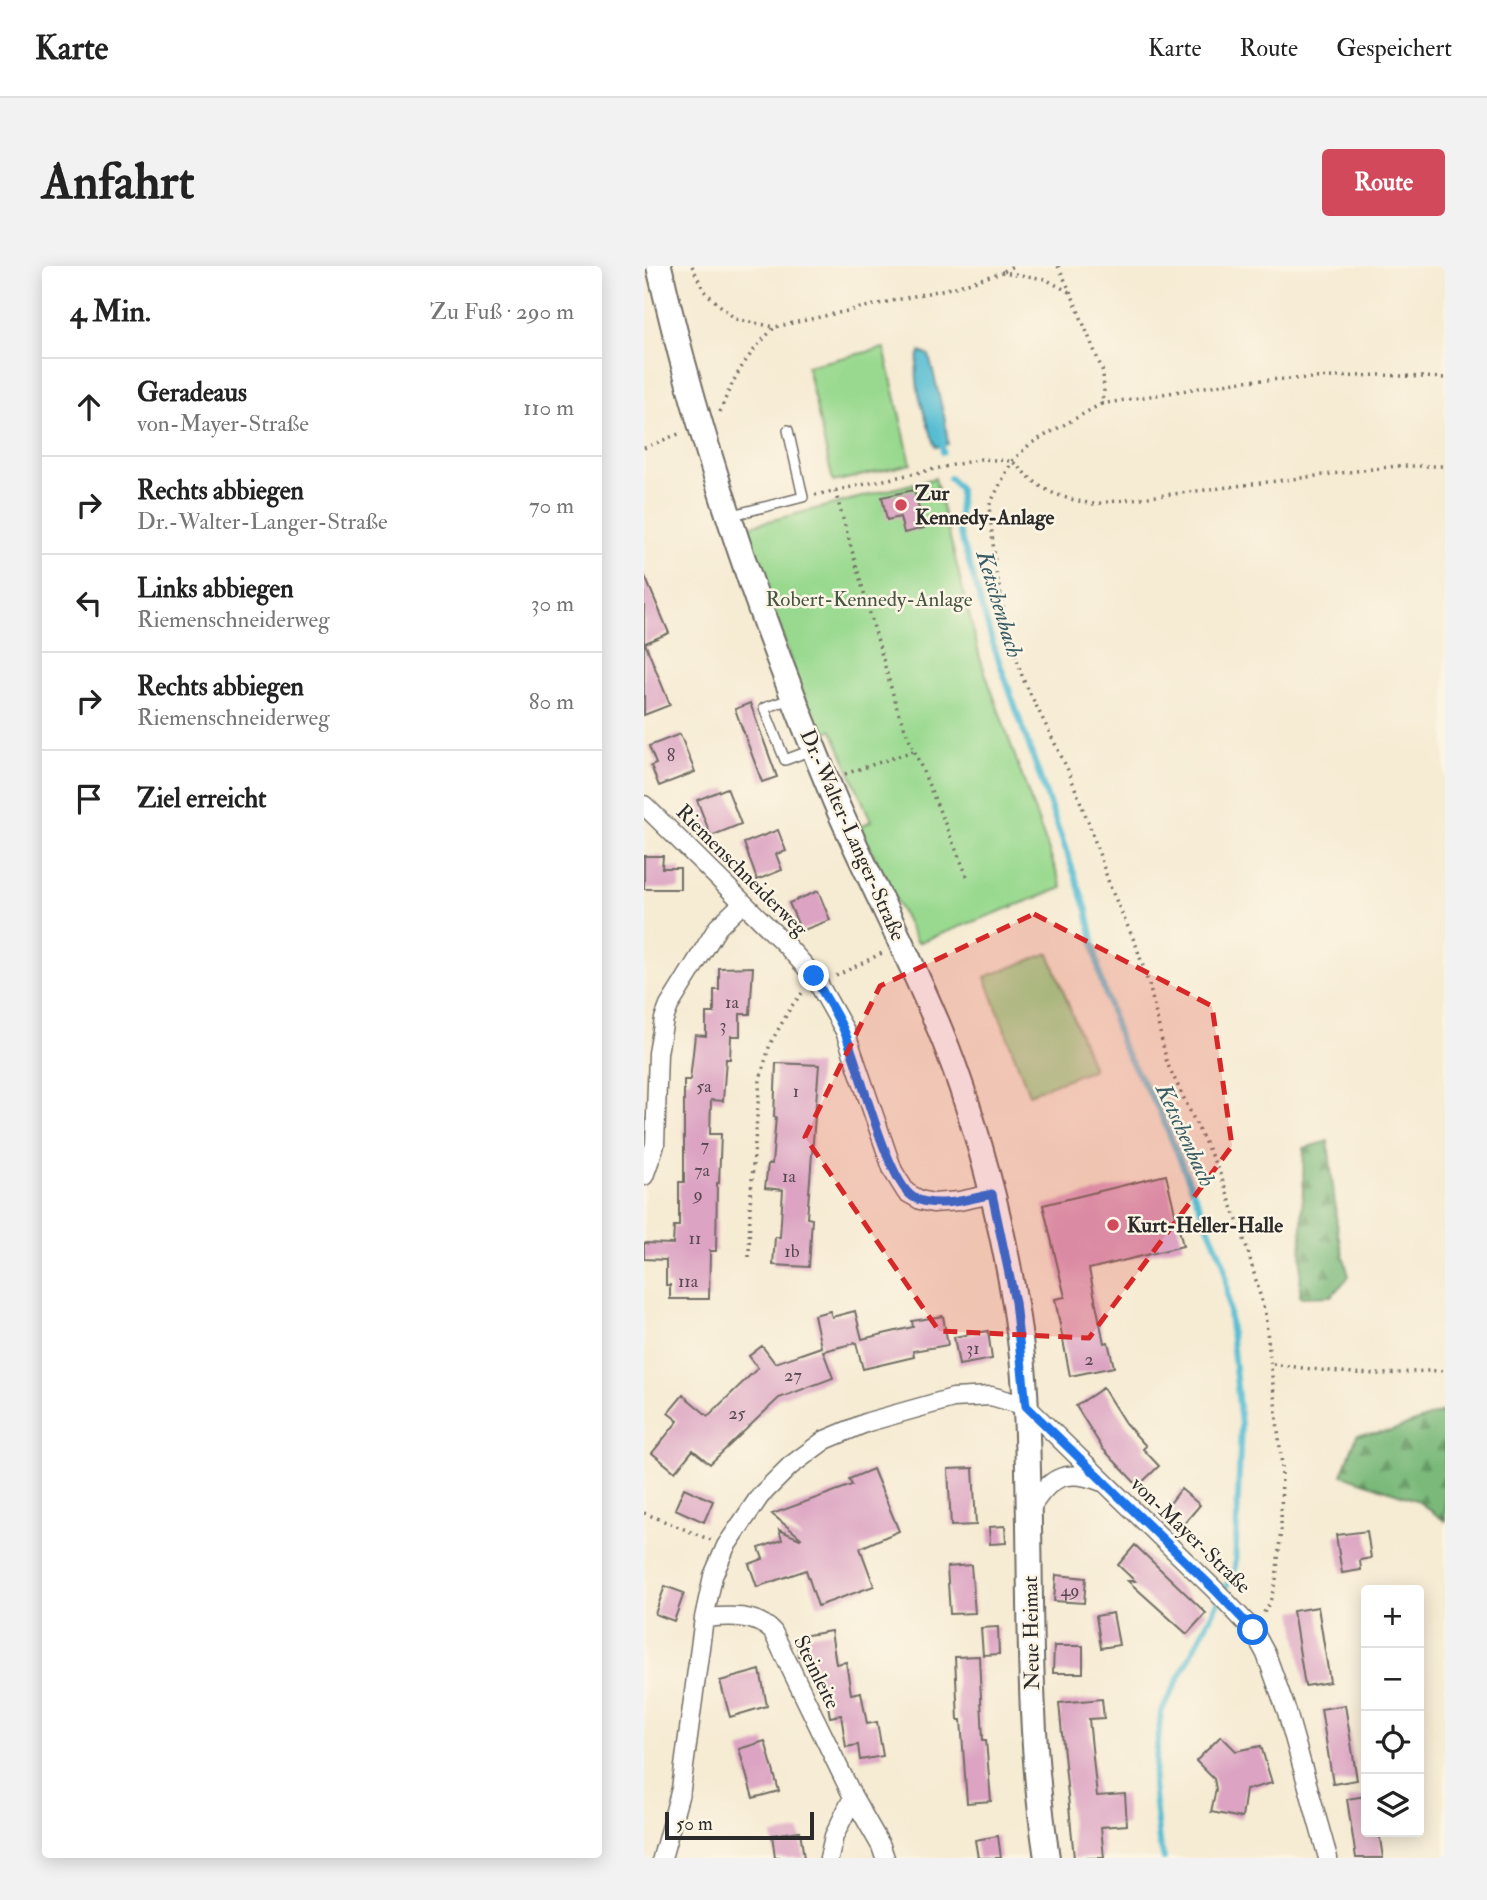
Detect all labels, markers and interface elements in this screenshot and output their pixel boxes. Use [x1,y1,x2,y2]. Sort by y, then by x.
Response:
text: Karte [35,28,108,69]
text: Karte [1148,33,1201,64]
text: Route [1239,33,1298,64]
text: Gespeichert [1336,33,1452,64]
button: Route [1322,149,1445,216]
text: Anfahrt [42,152,194,213]
text: 4 Min. [70,293,151,330]
text: Zu Fuß · 290 m [430,297,574,326]
text: Geradeaus [137,377,247,409]
icon: ahead [70,388,108,426]
text: 110 m [523,393,574,422]
text: von-Mayer-Straße [137,409,309,438]
text: Rechts abbiegen [137,475,304,507]
place label: Zur Kennedy-Anlage [915,480,1055,531]
icon: right [70,486,108,524]
text: 70 m [529,491,574,520]
marker: Zur Kennedy-Anlage [893,497,909,513]
text: Dr.-Walter-Langer-Straße [137,507,388,536]
water label: Ketschenbach [969,546,1030,661]
text: Links abbiegen [137,573,294,605]
icon: left [70,584,108,622]
park label: Robert-Kennedy-Anlage [766,586,973,613]
text: 30 m [531,589,574,618]
text: Riemenschneiderweg [137,605,330,634]
text: Rechts abbiegen [137,671,304,703]
icon: right [70,682,108,720]
text: 80 m [529,687,574,716]
text: Riemenschneiderweg [137,703,330,732]
street label: Dr.-Walter-Langer-Straße [794,725,911,945]
house number: 8 [667,744,675,767]
icon: arrive [70,780,108,818]
text: Ziel erreicht [137,783,267,815]
street label: Riemenschneiderweg [670,799,814,943]
route end [798,960,829,991]
house number: 1a [725,991,740,1014]
house number: 3 [720,1014,726,1037]
house number: 5a [696,1075,712,1098]
water label: Ketschenbach [1149,1078,1222,1191]
house number: 1 [793,1080,799,1103]
house number: 7 [701,1134,709,1157]
house number: 7a [694,1159,710,1182]
house number: 1a [782,1165,797,1188]
house number: 9 [691,1183,703,1206]
place label: Kurt-Heller-Halle [1127,1212,1283,1239]
marker: Kurt-Heller-Halle [1105,1217,1121,1233]
house number: 11 [689,1227,701,1250]
house number: 1b [784,1240,800,1263]
house number: 11a [678,1270,699,1293]
house number: 31 [966,1337,980,1360]
house number: 2 [1084,1348,1094,1371]
house number: 27 [784,1364,802,1387]
house number: 25 [729,1402,746,1425]
street label: von-Mayer-Straße [1124,1470,1257,1600]
street label: Neue Heimat [1017,1575,1046,1690]
house number: 49 [1061,1579,1079,1602]
map controls [1361,1585,1424,1837]
button: + [1361,1585,1424,1648]
route start [1237,1614,1268,1645]
street label: Steinleite [787,1631,846,1714]
button: − [1361,1648,1424,1711]
button: locate [1361,1711,1424,1774]
button: layers [1361,1774,1424,1837]
scale bar [665,1809,814,1841]
text: 50 m [676,1812,713,1836]

